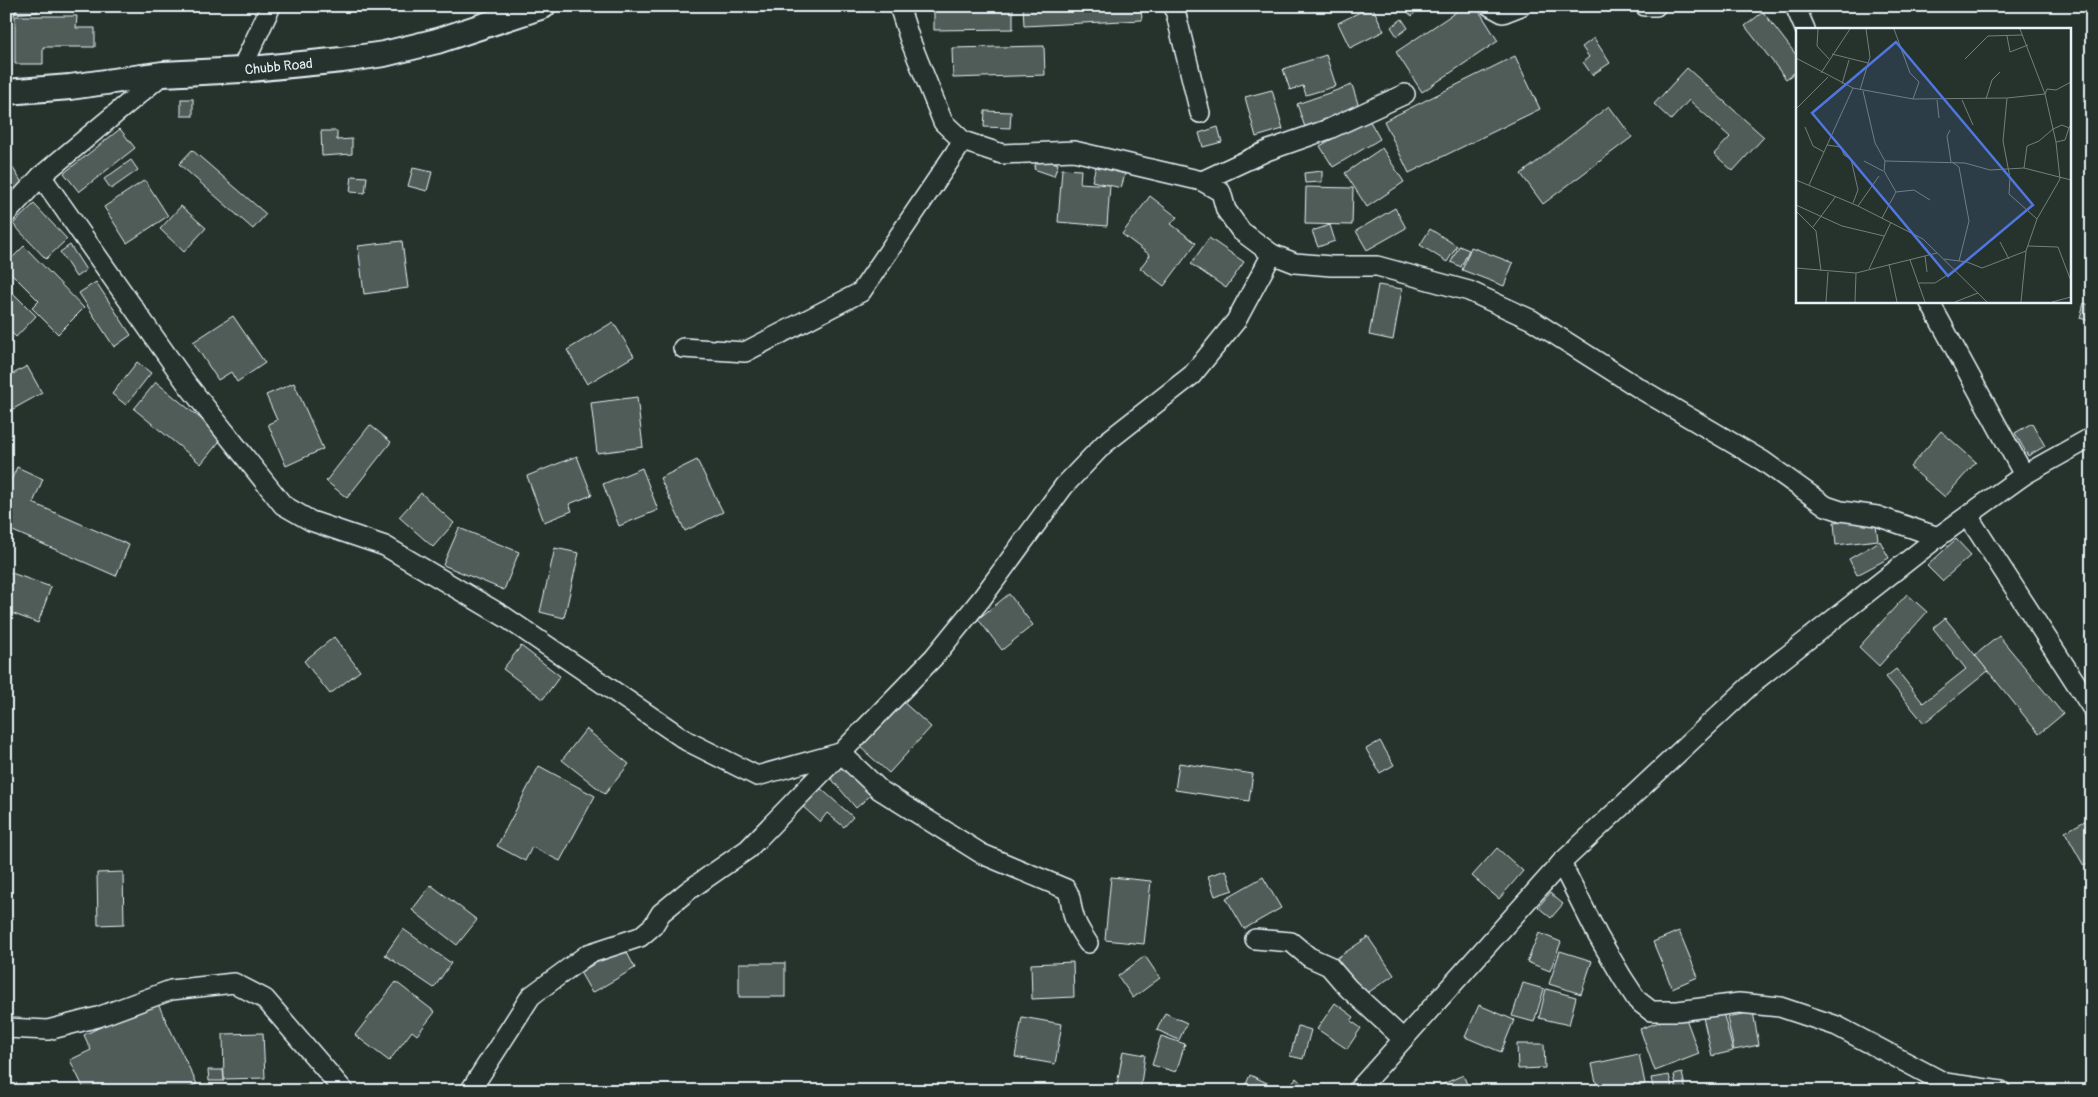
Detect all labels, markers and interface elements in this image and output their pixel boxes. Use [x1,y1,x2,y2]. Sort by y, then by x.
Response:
inset map [1796,28,2070,302]
street label: Chubb Road [244,54,313,78]

